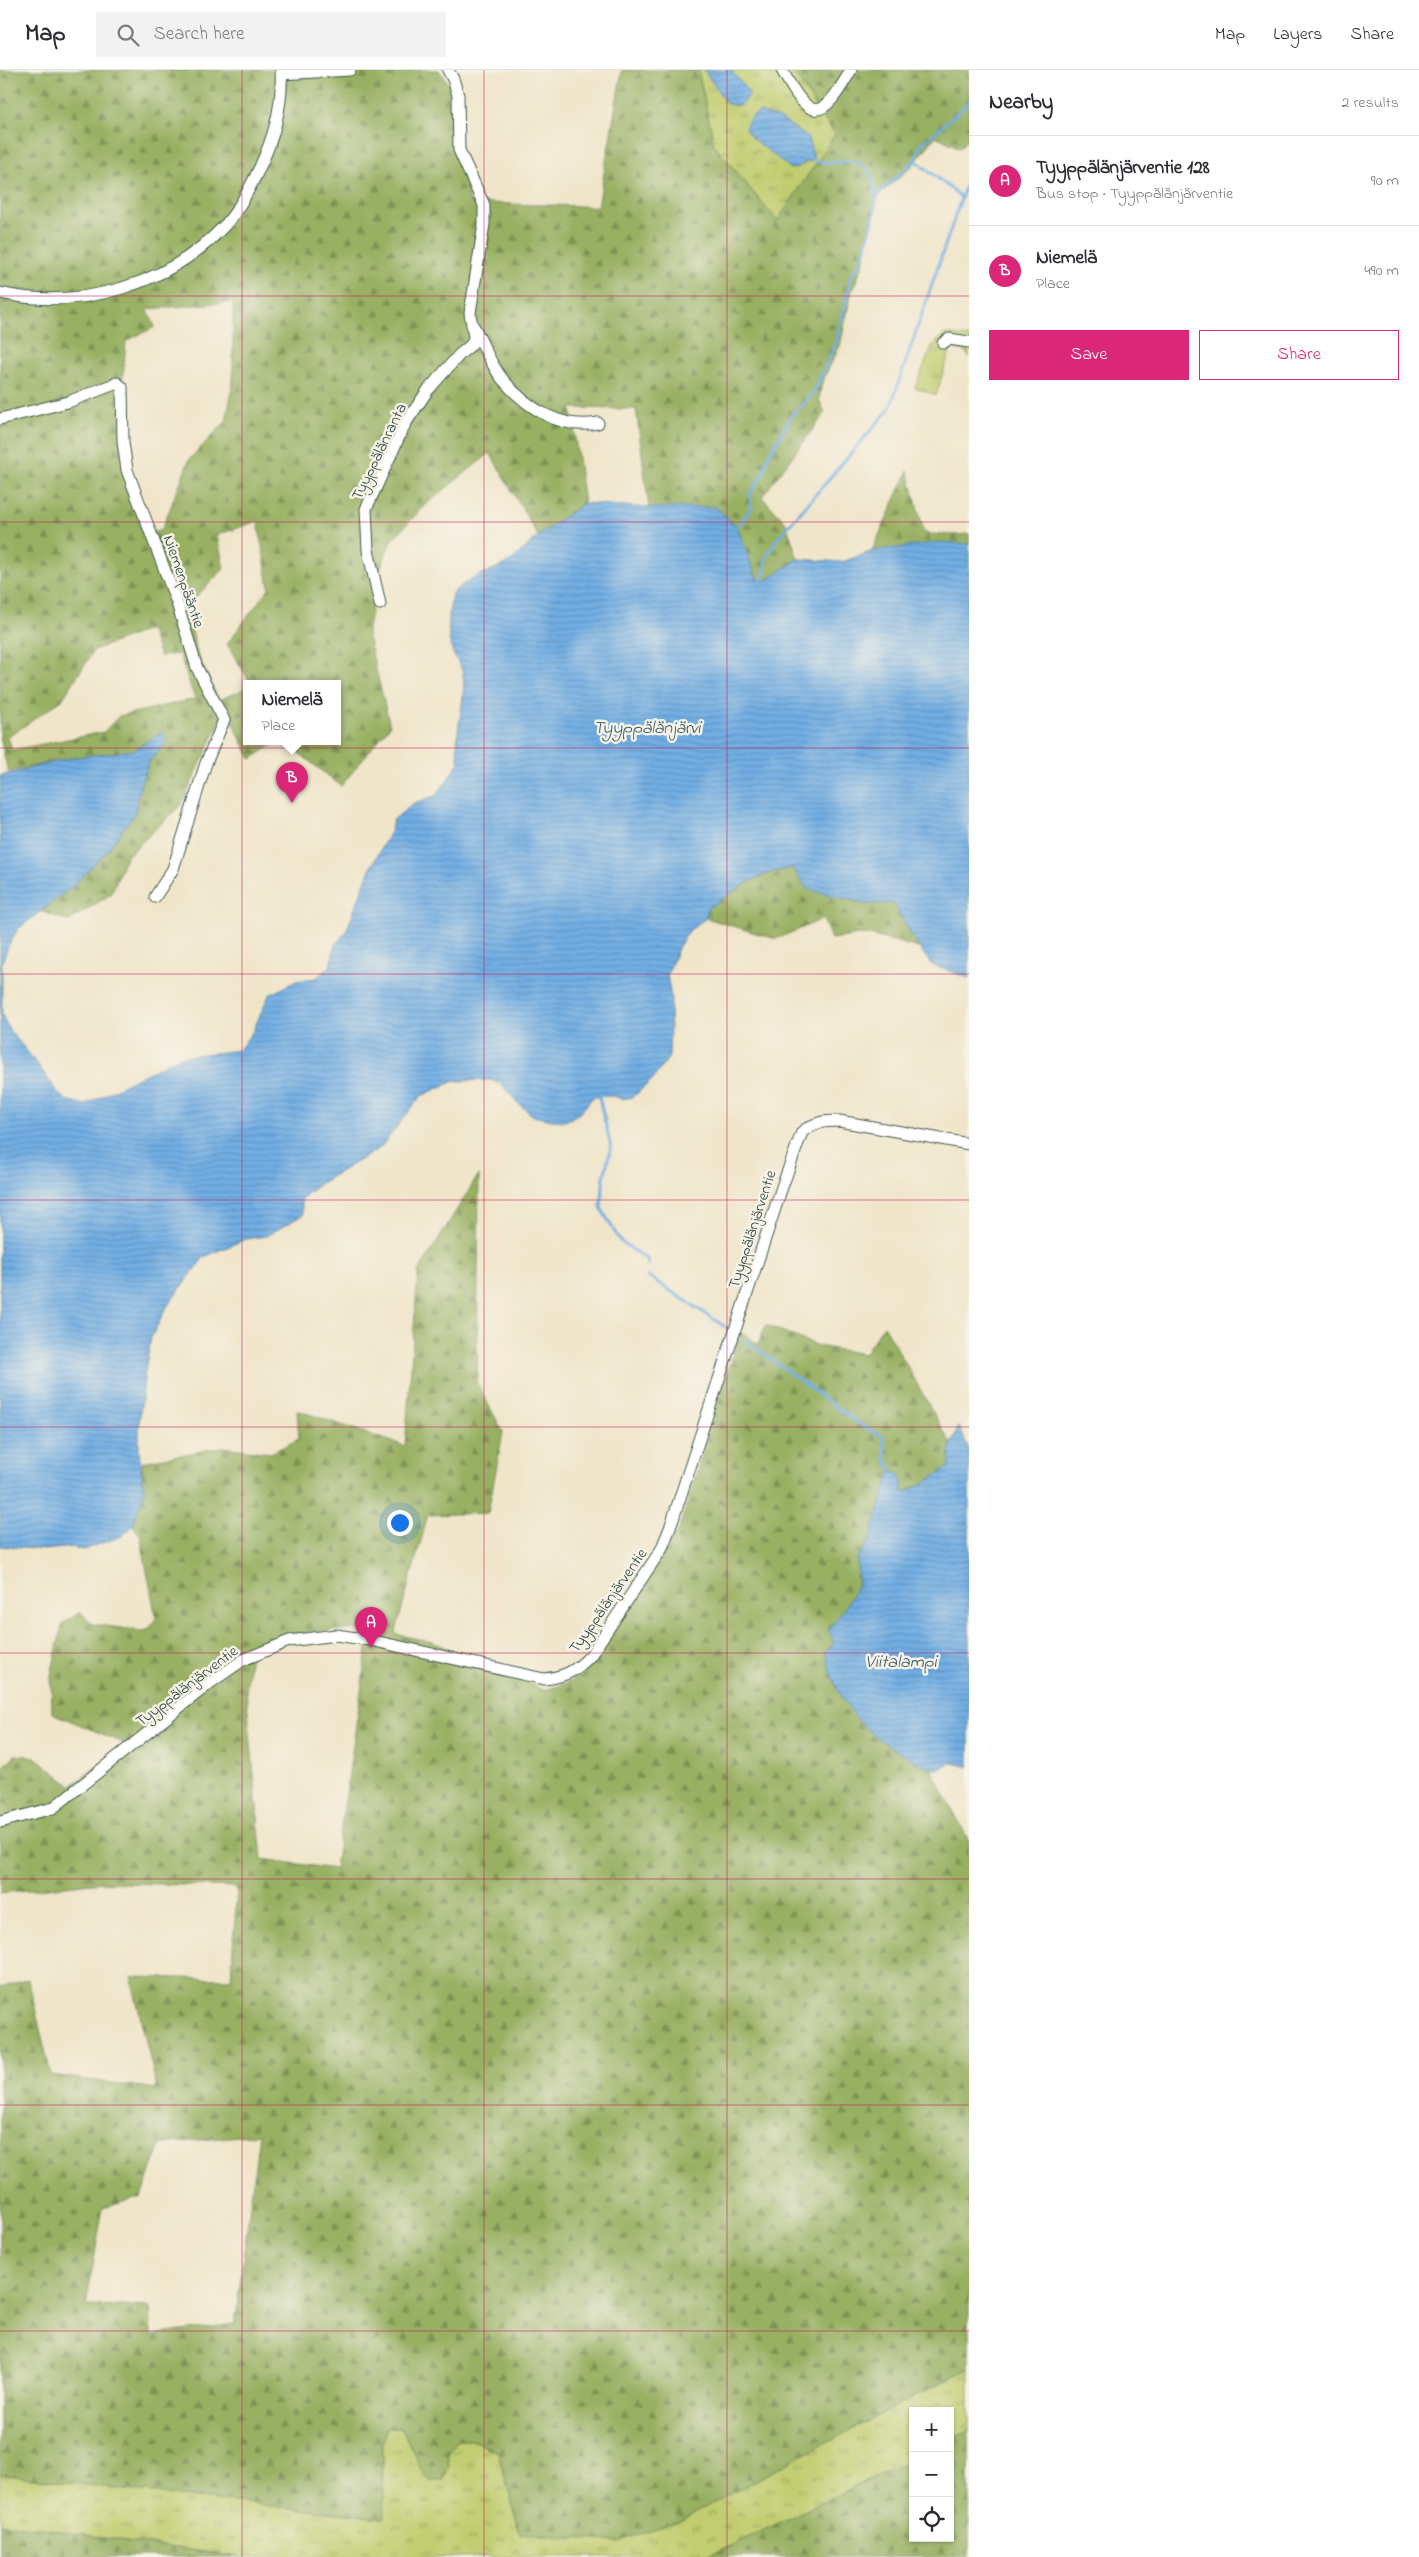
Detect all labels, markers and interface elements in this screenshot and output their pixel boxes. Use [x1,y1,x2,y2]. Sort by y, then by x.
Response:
search box [96,12,446,57]
text: Map [25,17,66,52]
icon: search [114,21,142,49]
text: Search here [154,21,245,48]
text: Map [1215,22,1245,48]
text: Layers [1273,22,1323,48]
text: Share [1351,22,1394,48]
text: Nearby [989,88,1053,118]
text: 2 results [1341,91,1399,115]
text: Tyyppälänjärventie 128 [1036,155,1210,182]
text: A [1000,169,1010,193]
text: 90 m [1371,169,1399,193]
text: Bus stop · Tyyppälänjärventie [1036,182,1233,206]
text: Niemelä [1036,245,1097,272]
text: B [1000,259,1010,283]
text: 490 m [1364,259,1399,283]
text: Place [1036,272,1070,296]
button: Save [989,330,1189,380]
button: Share [1199,330,1399,380]
street label: Tyyppälänranta [346,399,414,504]
street label: Niemenpääntie [156,532,210,632]
popup [243,680,341,745]
text: Niemelä [262,687,322,714]
text: Place [262,714,295,738]
water label: Tyyppälänjärvi [593,716,702,742]
pin: B [276,762,308,803]
street label: Tyyppälänjärventie [722,1167,784,1292]
your location [387,1510,413,1536]
street label: Tyyppälänjärventie [563,1543,654,1659]
pin: A [355,1607,387,1648]
street label: Tyyppälänjärventie [131,1639,244,1733]
water label: Viitalampi [865,1650,938,1676]
map controls [909,2407,954,2542]
button: + [909,2407,954,2452]
button: − [909,2452,954,2497]
button: locate [909,2497,954,2542]

